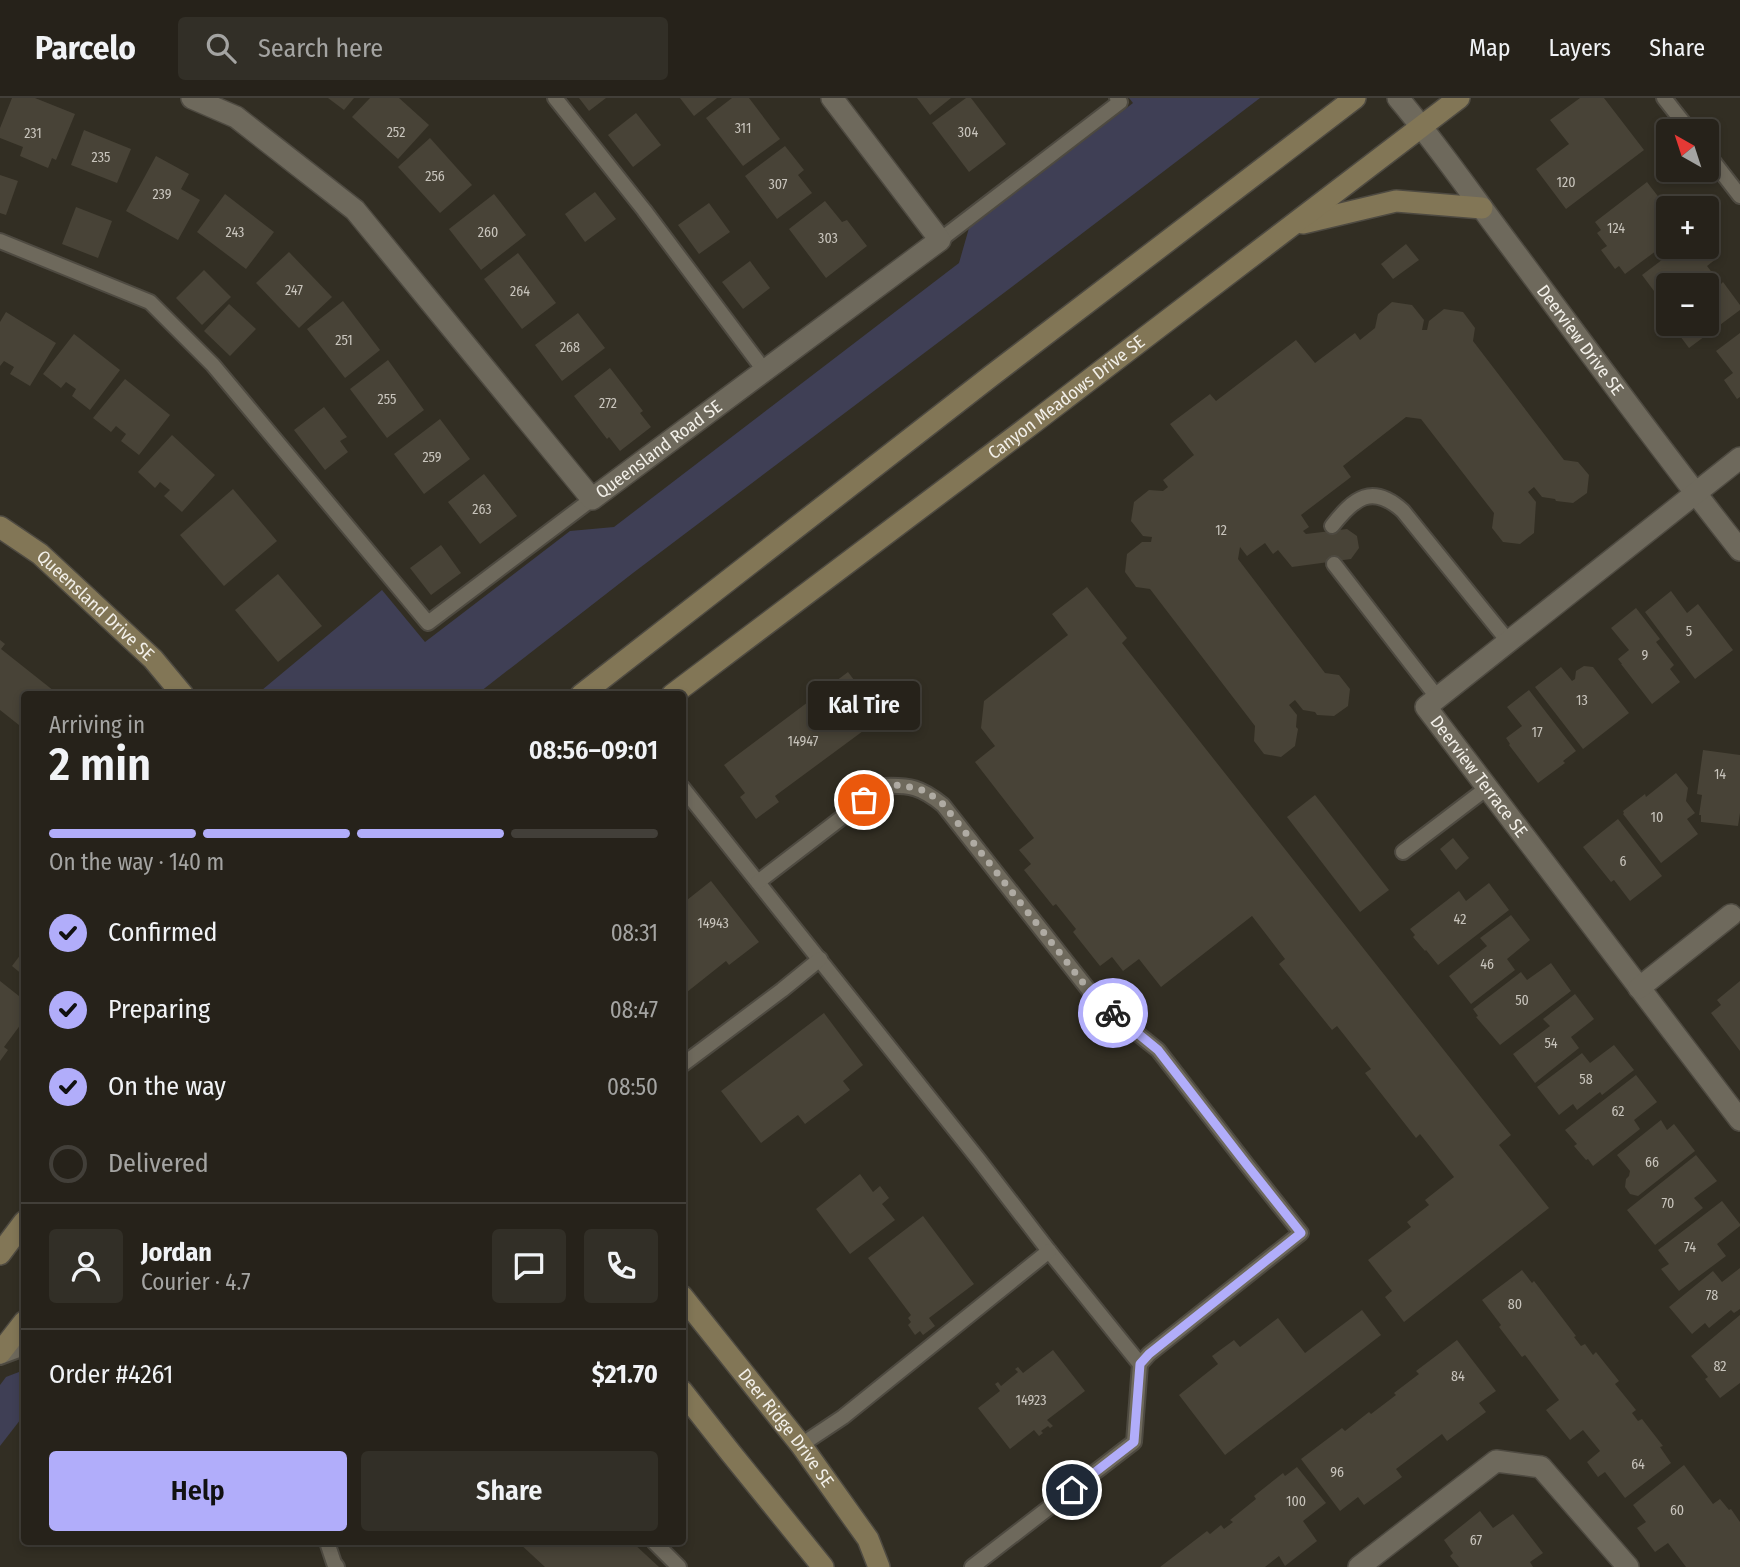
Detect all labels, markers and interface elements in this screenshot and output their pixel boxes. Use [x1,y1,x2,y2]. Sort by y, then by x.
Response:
search box [178,17,668,80]
text: Parcelo [35,28,136,68]
icon: search [202,29,240,67]
text: Search here [258,33,383,64]
text: Map [1469,34,1511,62]
text: Layers [1549,34,1611,62]
text: Share [1649,34,1705,62]
north arrow [1656,119,1718,182]
map controls [1656,119,1719,336]
house number: 311 [735,120,751,137]
house number: 252 [387,124,405,141]
house number: 304 [958,124,978,141]
house number: 231 [24,125,42,142]
house number: 235 [92,149,110,166]
house number: 256 [425,168,445,185]
house number: 120 [1557,174,1575,191]
house number: 307 [768,176,788,193]
house number: 239 [152,186,172,203]
button: + [1656,196,1719,259]
house number: 124 [1607,220,1625,237]
house number: 243 [226,224,244,241]
house number: 260 [478,224,498,241]
house number: 303 [818,230,838,247]
button: − [1656,273,1719,336]
street label: Deerview Drive SE [1532,281,1628,399]
house number: 247 [285,282,303,299]
house number: 264 [510,283,530,300]
street label: Canyon Meadows Drive SE [984,331,1149,464]
house number: 251 [335,332,353,349]
house number: 268 [560,339,580,356]
house number: 255 [378,391,396,408]
street label: Queensland Road SE [591,395,726,503]
house number: 272 [599,395,617,412]
house number: 259 [422,449,442,466]
house number: 263 [472,501,492,518]
house number: 12 [1215,522,1227,539]
street label: Queensland Drive SE [32,546,159,665]
house number: 5 [1686,623,1692,640]
house number: 9 [1642,647,1649,664]
callout: Kal Tire [808,681,920,730]
text: Kal Tire [828,691,900,719]
house number: 13 [1576,692,1588,709]
text: Arriving in [49,711,145,739]
street label: Deerview Terrace SE [1426,711,1532,842]
house number: 17 [1531,724,1543,741]
house number: 14947 [788,733,819,750]
text: 08:56–09:01 [529,735,658,766]
text: 2 min [49,737,151,792]
house number: 14 [1714,766,1726,783]
pin [834,770,894,830]
icon: bag [845,781,883,819]
house number: 10 [1651,809,1663,826]
text: On the way · 140 m [49,848,224,876]
house number: 6 [1620,853,1627,870]
house number: 42 [1454,911,1466,928]
icon: check [49,914,87,952]
house number: 14943 [697,915,729,932]
text: Confirmed [108,917,218,948]
text: 08:31 [611,919,658,947]
house number: 46 [1480,956,1494,973]
courier [1078,978,1148,1048]
icon: check [49,991,87,1029]
house number: 50 [1515,992,1529,1009]
text: Preparing [108,994,210,1025]
icon: bike [1094,994,1132,1032]
text: 08:47 [610,996,658,1024]
house number: 54 [1544,1035,1558,1052]
icon: check [49,1068,87,1106]
text: On the way [108,1071,226,1102]
house number: 58 [1579,1071,1593,1088]
text: 08:50 [607,1073,658,1101]
house number: 62 [1612,1103,1625,1120]
text: Delivered [108,1148,209,1179]
house number: 66 [1645,1154,1659,1171]
house number: 70 [1662,1195,1674,1212]
button: person [49,1229,123,1303]
button: chat [492,1229,566,1303]
button: phone [584,1229,658,1303]
text: Jordan [141,1237,212,1268]
house number: 74 [1684,1239,1696,1256]
text: Courier · 4.7 [141,1268,251,1296]
house number: 78 [1706,1287,1718,1304]
house number: 80 [1508,1296,1522,1313]
house number: 82 [1713,1358,1727,1375]
text: Order #4261 [49,1359,174,1390]
text: $21.70 [592,1359,658,1390]
street label: Deer Ridge Drive SE [733,1364,839,1492]
house number: 84 [1451,1368,1465,1385]
house number: 14923 [1015,1392,1047,1409]
button: Help [49,1451,347,1531]
button: Share [361,1451,658,1531]
house number: 64 [1631,1456,1645,1473]
pin [1042,1460,1102,1520]
house number: 96 [1330,1464,1344,1481]
icon: home [1053,1471,1091,1509]
house number: 100 [1286,1493,1306,1510]
house number: 60 [1670,1502,1684,1519]
house number: 67 [1470,1532,1482,1549]

